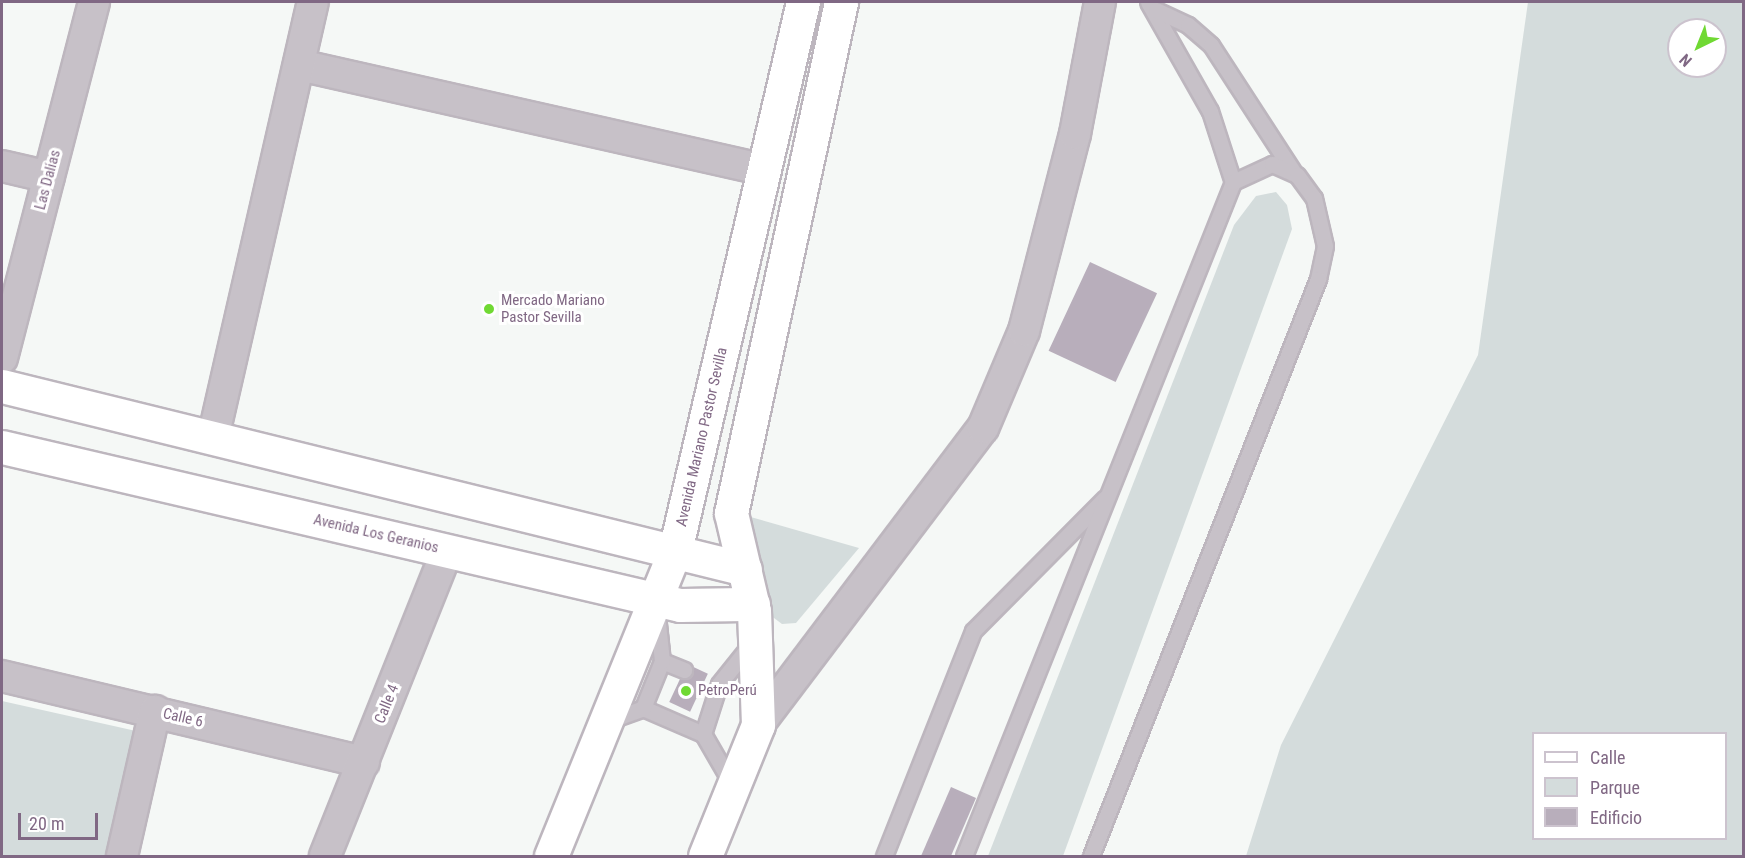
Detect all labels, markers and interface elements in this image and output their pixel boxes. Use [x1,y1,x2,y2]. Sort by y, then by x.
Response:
north arrow [1667,18,1727,78]
text: N [1676,50,1696,70]
street label: Las Dalias [31,148,65,212]
place label: Mercado Mariano Pastor Sevilla [501,291,605,326]
marker: Mercado Mariano Pastor Sevilla [482,302,496,316]
street label: Avenida Mariano Pastor Sevilla [673,346,731,528]
street label: Avenida Los Geranios [312,511,440,557]
street label: Calle 4 [371,682,403,726]
place label: PetroPerú [698,682,757,700]
marker: PetroPerú [679,684,693,698]
street label: Calle 6 [161,705,205,731]
legend [1532,732,1727,840]
text: Calle [1590,747,1626,768]
text: Parque [1590,777,1640,798]
scale bar [21,801,100,839]
text: Edificio [1590,807,1642,828]
text: 20 m [29,813,64,834]

